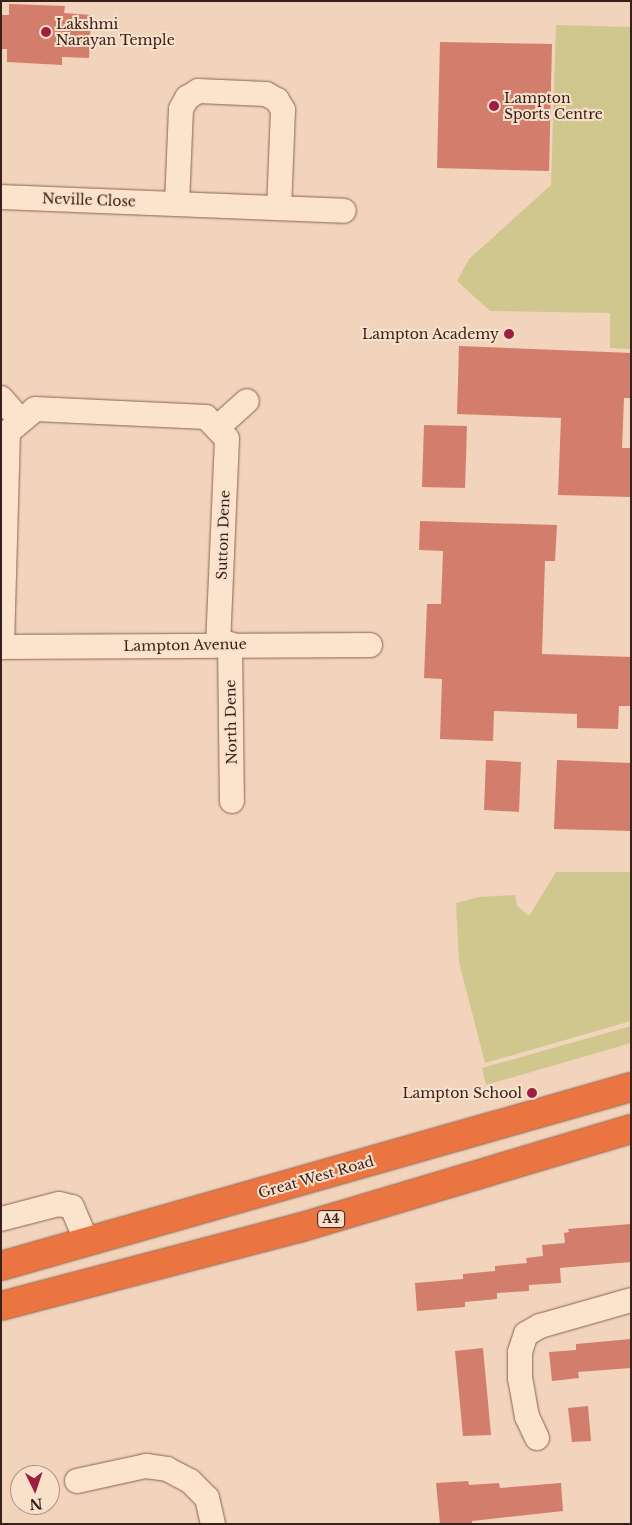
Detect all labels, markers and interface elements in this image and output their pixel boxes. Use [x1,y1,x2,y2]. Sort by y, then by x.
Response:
place label: Lakshmi Narayan Temple [56,16,175,48]
marker: Lakshmi Narayan Temple [40,26,52,38]
place label: Lampton Sports Centre [504,90,603,122]
marker: Lampton Sports Centre [488,100,500,112]
street label: Neville Close [42,190,136,210]
place label: Lampton Academy [361,326,499,342]
marker: Lampton Academy [503,328,515,340]
street label: Sutton Dene [213,490,233,580]
street label: Lampton Avenue [123,636,247,654]
street label: North Dene [222,679,240,765]
place label: Lampton School [402,1085,522,1101]
marker: Lampton School [526,1087,538,1099]
street label: Great West Road [256,1152,376,1202]
road number: A4 [316,1210,346,1228]
north arrow [10,1465,60,1515]
text: N [29,1495,43,1513]

